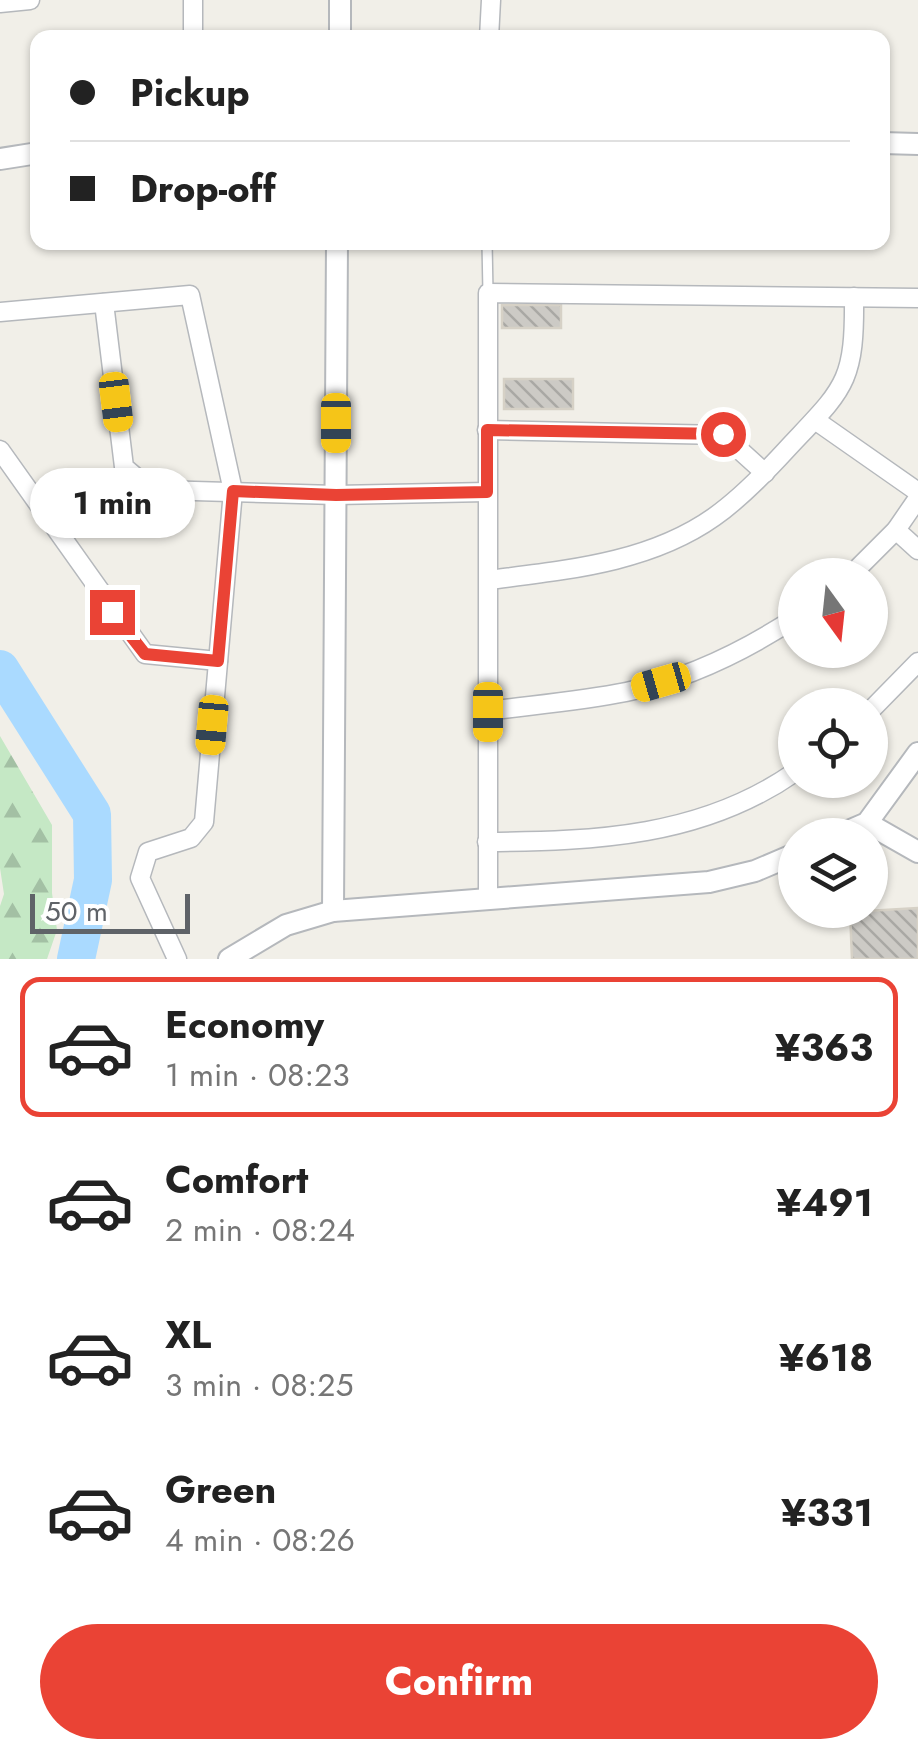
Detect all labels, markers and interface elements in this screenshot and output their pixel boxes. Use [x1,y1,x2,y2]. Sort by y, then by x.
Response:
text: Pickup [130,65,250,120]
text: Drop-off [130,161,276,216]
car [97,370,135,434]
car [321,393,351,453]
route start [701,412,746,457]
callout: 1 min [29,467,194,537]
text: 1 min [73,480,152,526]
north arrow [778,558,888,668]
map controls [778,558,888,928]
route end [90,590,135,635]
car [628,659,694,705]
car [473,682,503,742]
button: locate [778,688,888,798]
car [194,694,230,756]
button: layers [778,818,888,928]
scale bar [30,889,190,934]
text: 50 m [45,891,108,932]
text: Economy [165,997,324,1052]
icon: car [45,1002,135,1092]
text: ¥363 [775,1020,873,1075]
text: 1 min · 08:23 [165,1052,350,1098]
text: Comfort [165,1152,308,1207]
icon: car [45,1157,135,1247]
text: ¥491 [776,1175,873,1230]
text: 2 min · 08:24 [165,1207,355,1253]
text: XL [165,1307,211,1362]
icon: car [45,1312,135,1402]
text: ¥618 [779,1330,873,1385]
text: 3 min · 08:25 [165,1362,353,1408]
text: Green [165,1462,276,1517]
icon: car [45,1467,135,1557]
text: ¥331 [781,1485,873,1540]
text: 4 min · 08:26 [165,1517,355,1563]
button: Confirm [40,1624,878,1739]

